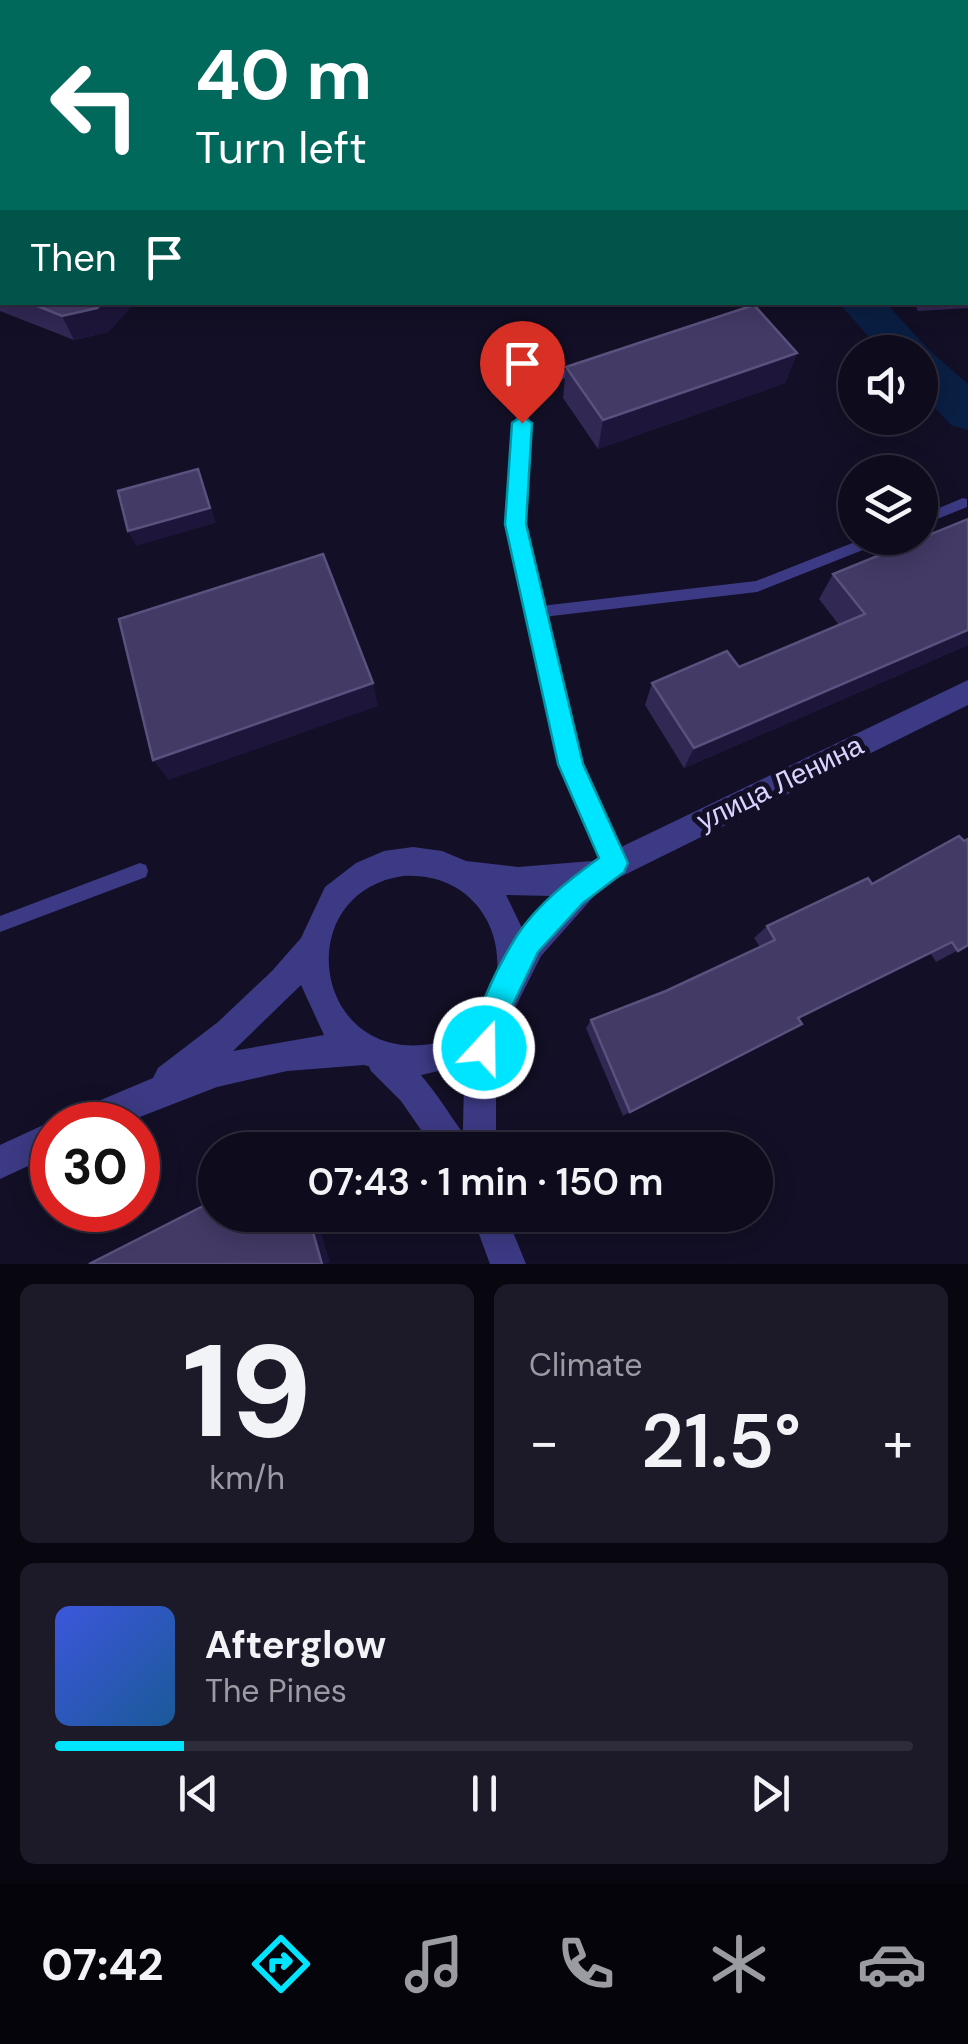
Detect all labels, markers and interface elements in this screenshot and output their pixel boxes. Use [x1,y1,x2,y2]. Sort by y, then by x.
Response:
text: 40 m [195,30,372,121]
icon: left [30,40,160,170]
text: Turn left [195,118,367,177]
icon: arrive [137,230,192,285]
text: Then [30,233,117,283]
pin [480,321,565,424]
map controls [838,335,938,555]
button: sound [838,335,938,435]
icon: arrive [495,336,550,391]
button: layers [838,455,938,555]
street label: улица Ленина [691,727,870,839]
position arrow [432,996,536,1100]
speed limit sign: 30 [30,1102,160,1232]
text: 07:43 · 1 min · 150 m [307,1157,664,1207]
text: 19 [182,1307,312,1476]
text: Climate [529,1344,643,1386]
text: 21.5° [641,1393,801,1490]
text: − [529,1406,559,1478]
text: + [883,1406,913,1478]
text: km/h [209,1457,285,1499]
text: Afterglow [205,1620,386,1670]
text: The Pines [205,1670,347,1712]
icon: previous [171,1766,226,1821]
icon: pause [457,1766,512,1821]
icon: next [743,1766,798,1821]
icon: directions [246,1929,316,1999]
icon: music [399,1929,469,1999]
icon: phone [551,1929,621,1999]
icon: climate [704,1929,774,1999]
icon: car [857,1929,927,1999]
text: 07:42 [41,1935,164,1994]

